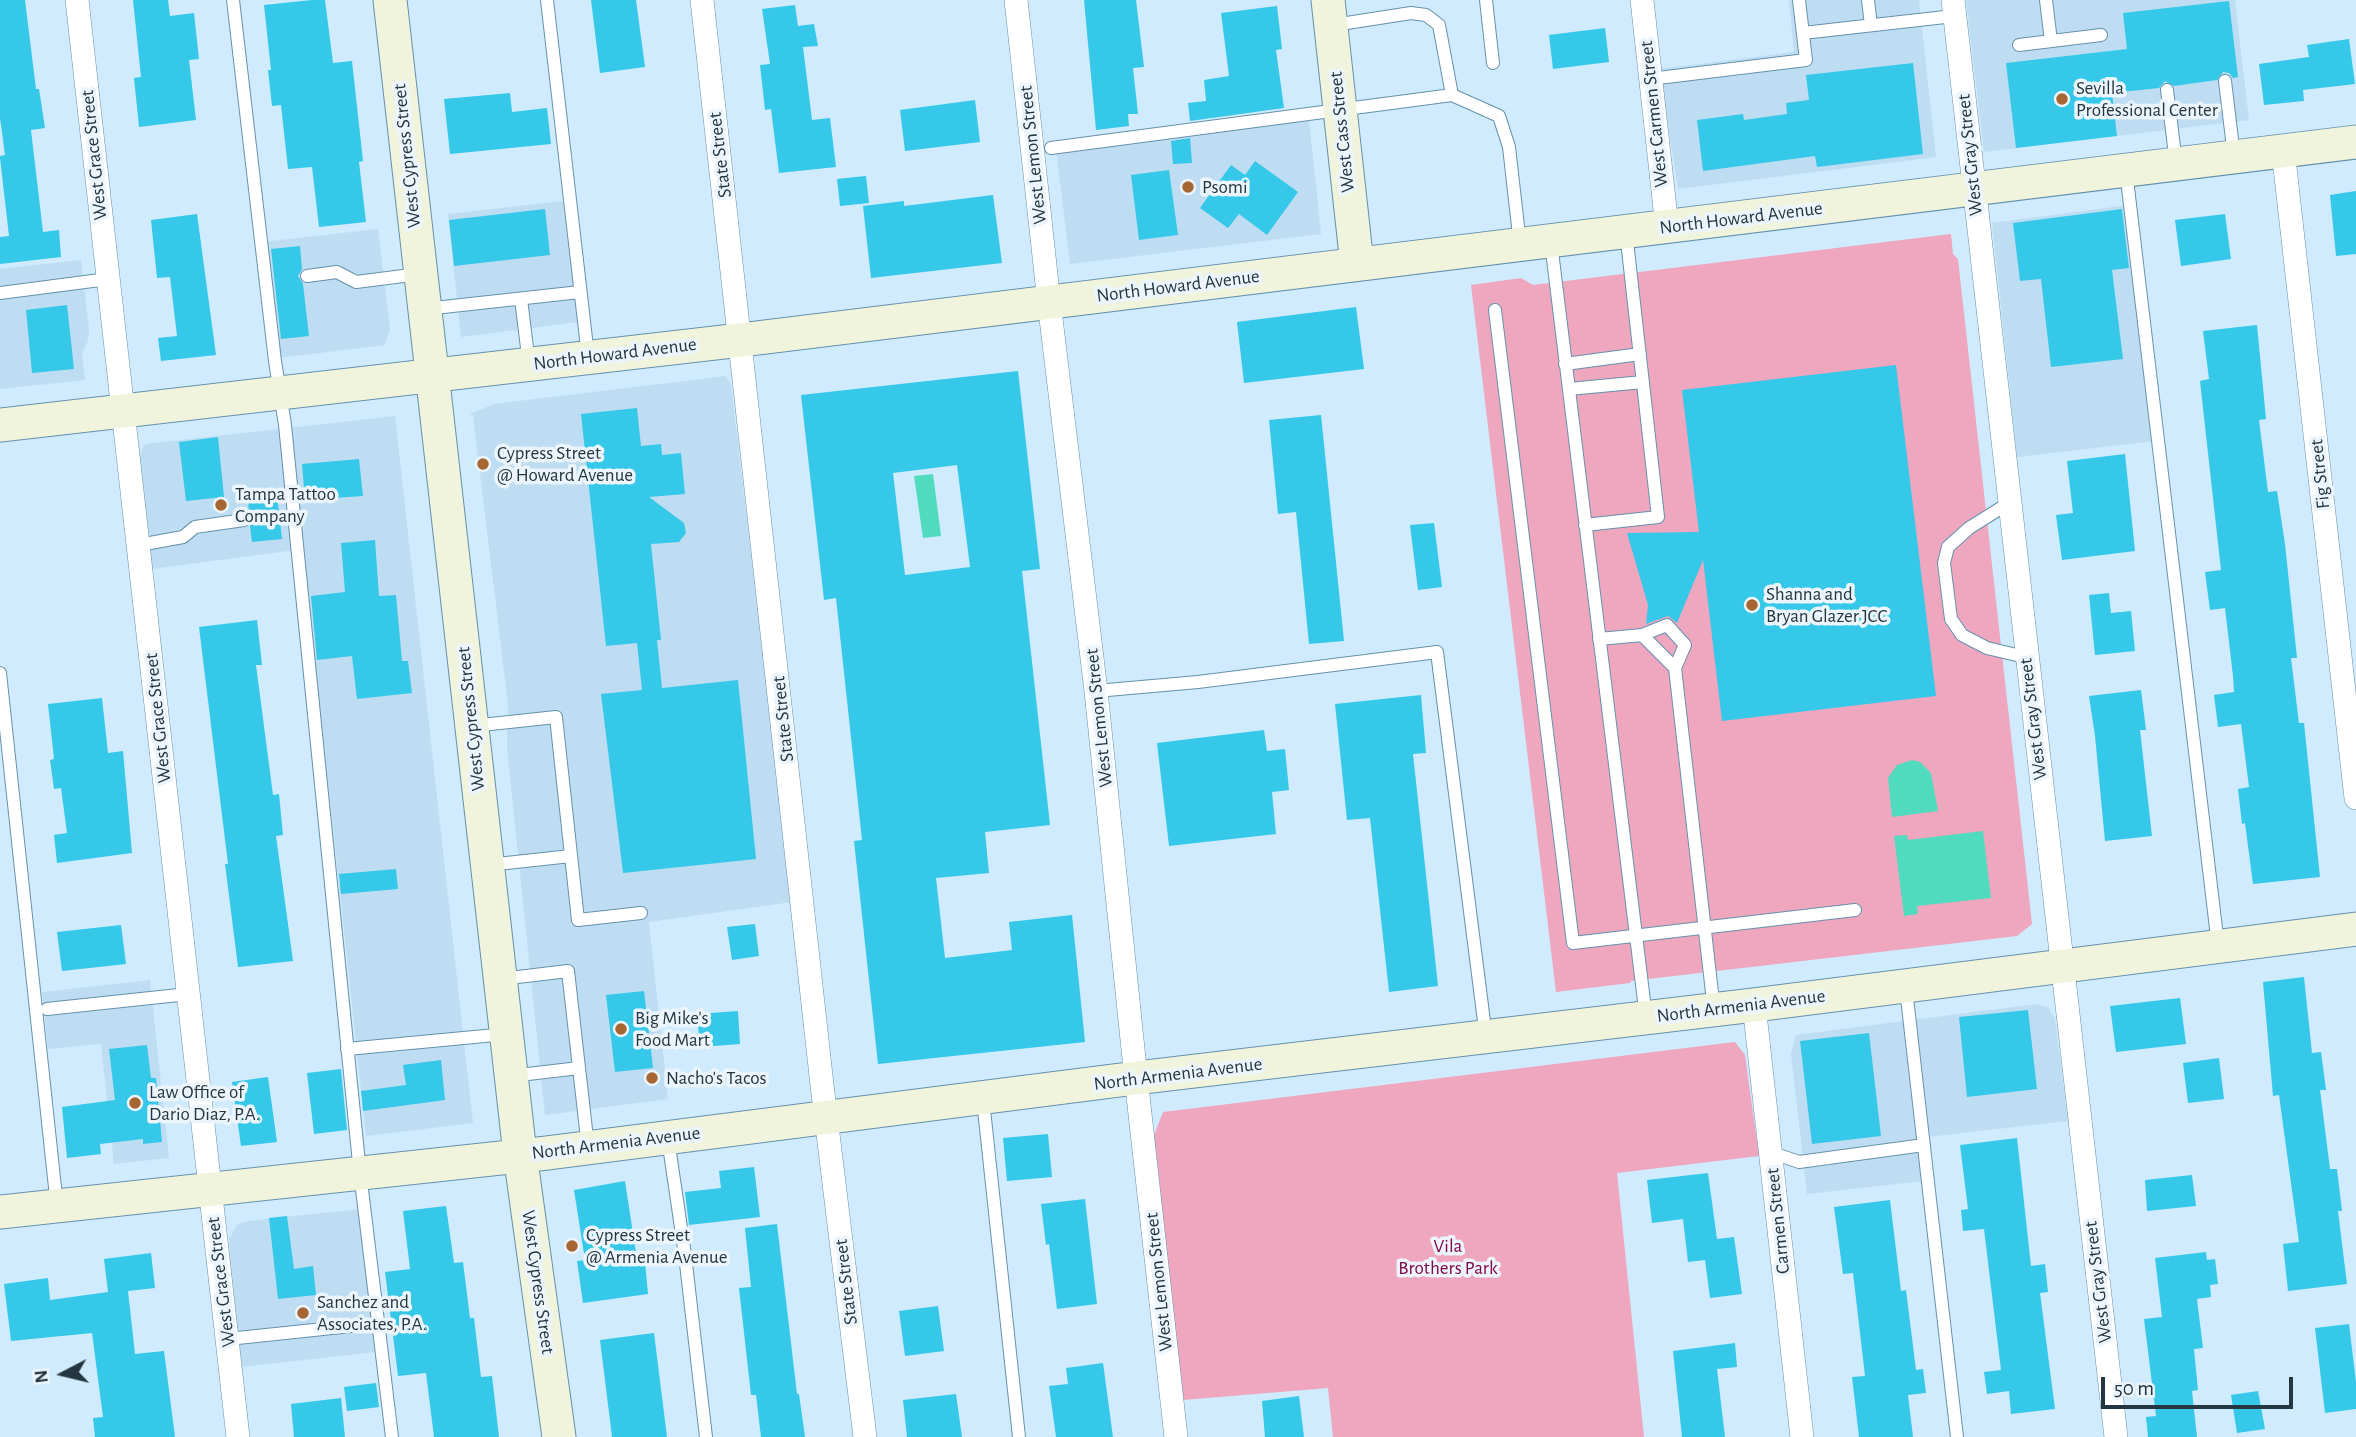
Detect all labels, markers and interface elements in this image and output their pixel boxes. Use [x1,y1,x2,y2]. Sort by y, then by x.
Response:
street label: West Carmen Street [1635,40,1673,188]
street label: West Cass Street [1324,70,1360,194]
place label: Sevilla Professional Center [2076,77,2218,121]
street label: West Cypress Street [388,83,426,229]
street label: West Lemon Street [1014,84,1052,226]
street label: West Grace Street [76,89,112,221]
marker: Sevilla Professional Center [2054,91,2070,107]
street label: West Gray Street [1952,93,1988,217]
street label: State Street [703,111,737,199]
place label: Psomi [1202,176,1248,198]
marker: Psomi [1180,179,1196,195]
street label: North Howard Avenue [1658,197,1824,239]
street label: North Howard Avenue [1095,265,1261,307]
street label: North Howard Avenue [532,333,698,375]
street label: Fig Street [2305,438,2335,510]
place label: Cypress Street @ Howard Avenue [497,442,633,486]
marker: Cypress Street @ Howard Avenue [475,456,491,472]
place label: Tampa Tattoo Company [235,483,336,527]
marker: Tampa Tattoo Company [213,497,229,513]
place label: Shanna and Bryan Glazer JCC [1766,583,1887,627]
marker: Shanna and Bryan Glazer JCC [1744,597,1760,613]
street label: West Cypress Street [452,646,490,792]
street label: West Lemon Street [1080,647,1118,789]
street label: West Grace Street [140,652,176,784]
street label: West Gray Street [2014,657,2052,781]
street label: State Street [767,675,799,763]
street label: North Armenia Avenue [1655,984,1827,1028]
place label: Big Mike's Food Mart [635,1007,710,1051]
marker: Big Mike's Food Mart [613,1021,629,1037]
street label: North Armenia Avenue [1092,1052,1264,1096]
place label: Nacho's Tacos [666,1067,767,1089]
marker: Nacho's Tacos [644,1070,660,1086]
place label: Law Office of Dario Diaz, P.A. [149,1081,260,1125]
marker: Law Office of Dario Diaz, P.A. [127,1095,143,1111]
street label: North Armenia Avenue [530,1121,702,1165]
street label: Carmen Street [1761,1167,1795,1275]
street label: West Cypress Street [517,1209,559,1355]
street label: West Lemon Street [1140,1211,1178,1353]
street label: West Grace Street [202,1216,240,1348]
street label: West Gray Street [2079,1220,2117,1344]
place label: Cypress Street @ Armenia Avenue [586,1224,727,1268]
park label: Vila Brothers Park [1398,1235,1498,1279]
marker: Cypress Street @ Armenia Avenue [564,1238,580,1254]
street label: State Street [829,1238,863,1326]
place label: Sanchez and Associates, P.A. [317,1291,427,1335]
marker: Sanchez and Associates, P.A. [295,1305,311,1321]
north arrow [28,1339,98,1409]
scale bar [2104,1364,2296,1408]
text: N [31,1369,52,1384]
text: 50 m [2114,1378,2154,1399]

